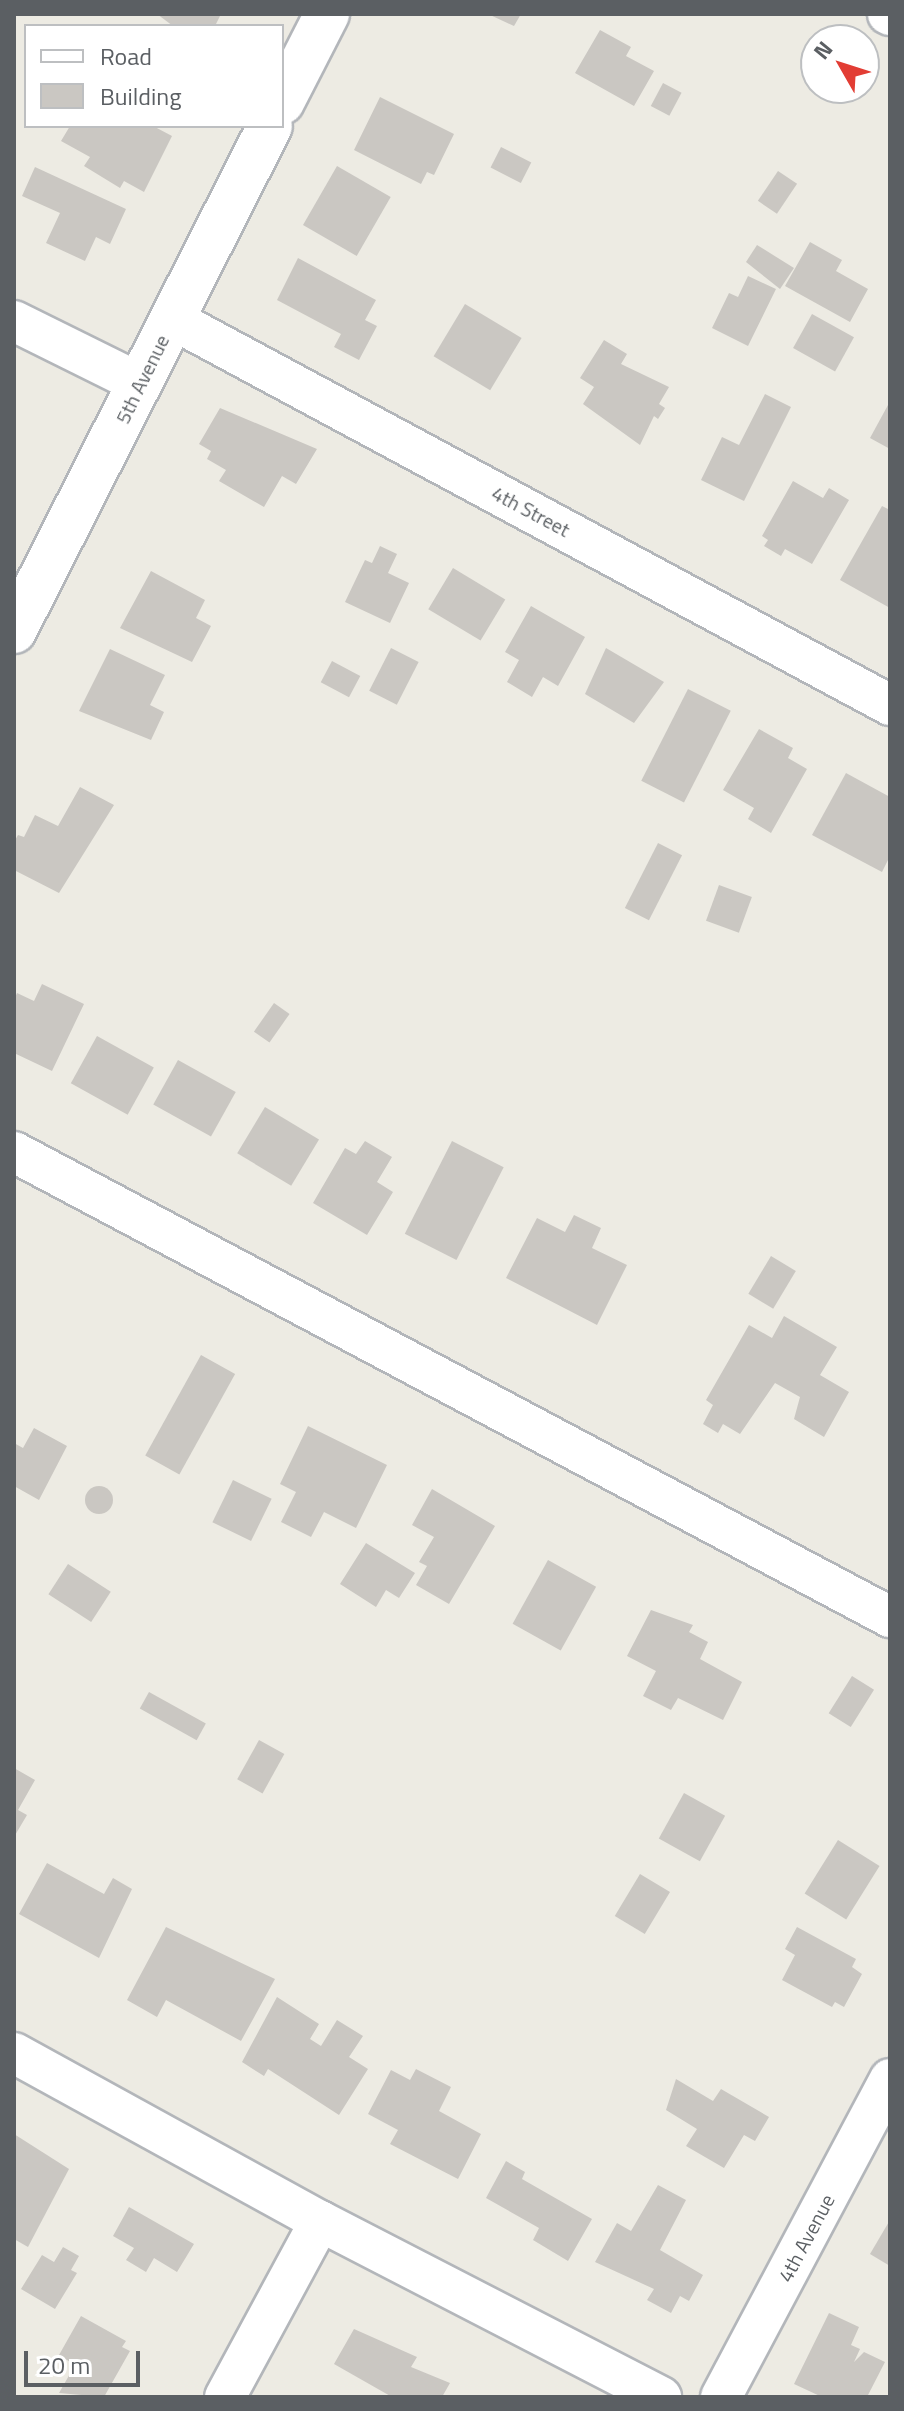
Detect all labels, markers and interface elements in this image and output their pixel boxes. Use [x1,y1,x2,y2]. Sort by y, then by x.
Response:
legend [24,24,284,128]
north arrow [800,24,880,104]
text: N [805,34,841,67]
text: Road [100,38,152,74]
text: Building [100,78,182,114]
street label: 5th Avenue [110,331,174,427]
street label: 4th Street [488,480,574,542]
street label: 4th Avenue [773,2190,839,2286]
scale bar [28,2335,144,2385]
text: 20 m [38,2347,90,2383]

